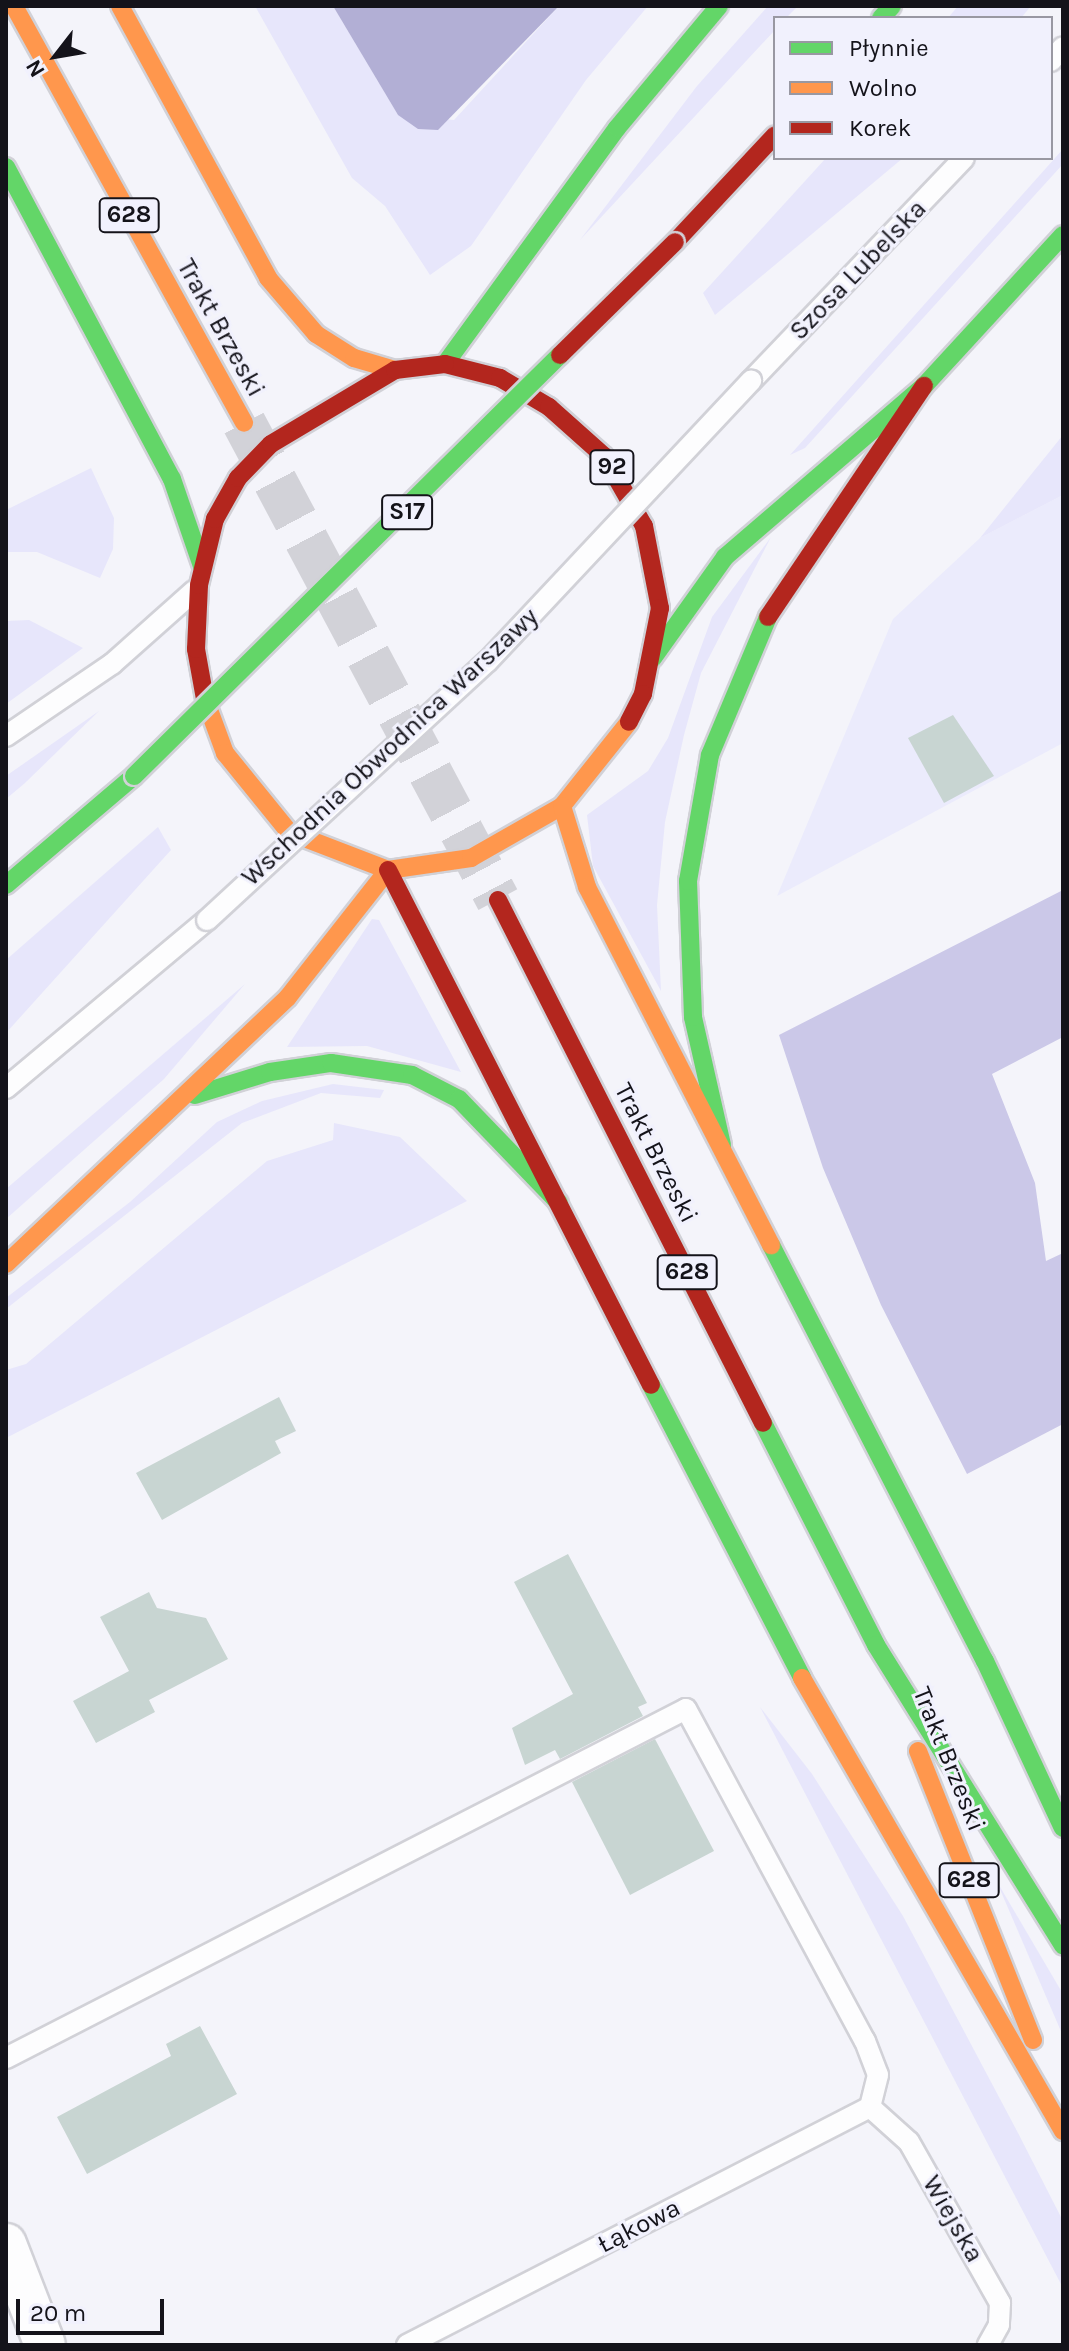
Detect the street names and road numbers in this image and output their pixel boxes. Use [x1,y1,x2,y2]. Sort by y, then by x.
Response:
street label: Szosa Lubelska [783,193,933,347]
road number: 628 [97,195,161,235]
street label: Trakt Brzeski [170,254,272,402]
road number: 92 [588,447,636,487]
road number: S17 [381,492,433,532]
street label: Wschodnia Obwodnica Warszawy [235,601,545,893]
street label: Trakt Brzeski [607,1078,705,1228]
road number: 628 [655,1252,719,1292]
street label: Trakt Brzeski [906,1682,992,1836]
road number: 628 [937,1860,1001,1900]
street label: Wiejska [916,2170,990,2268]
street label: Łąkowa [593,2192,685,2260]

